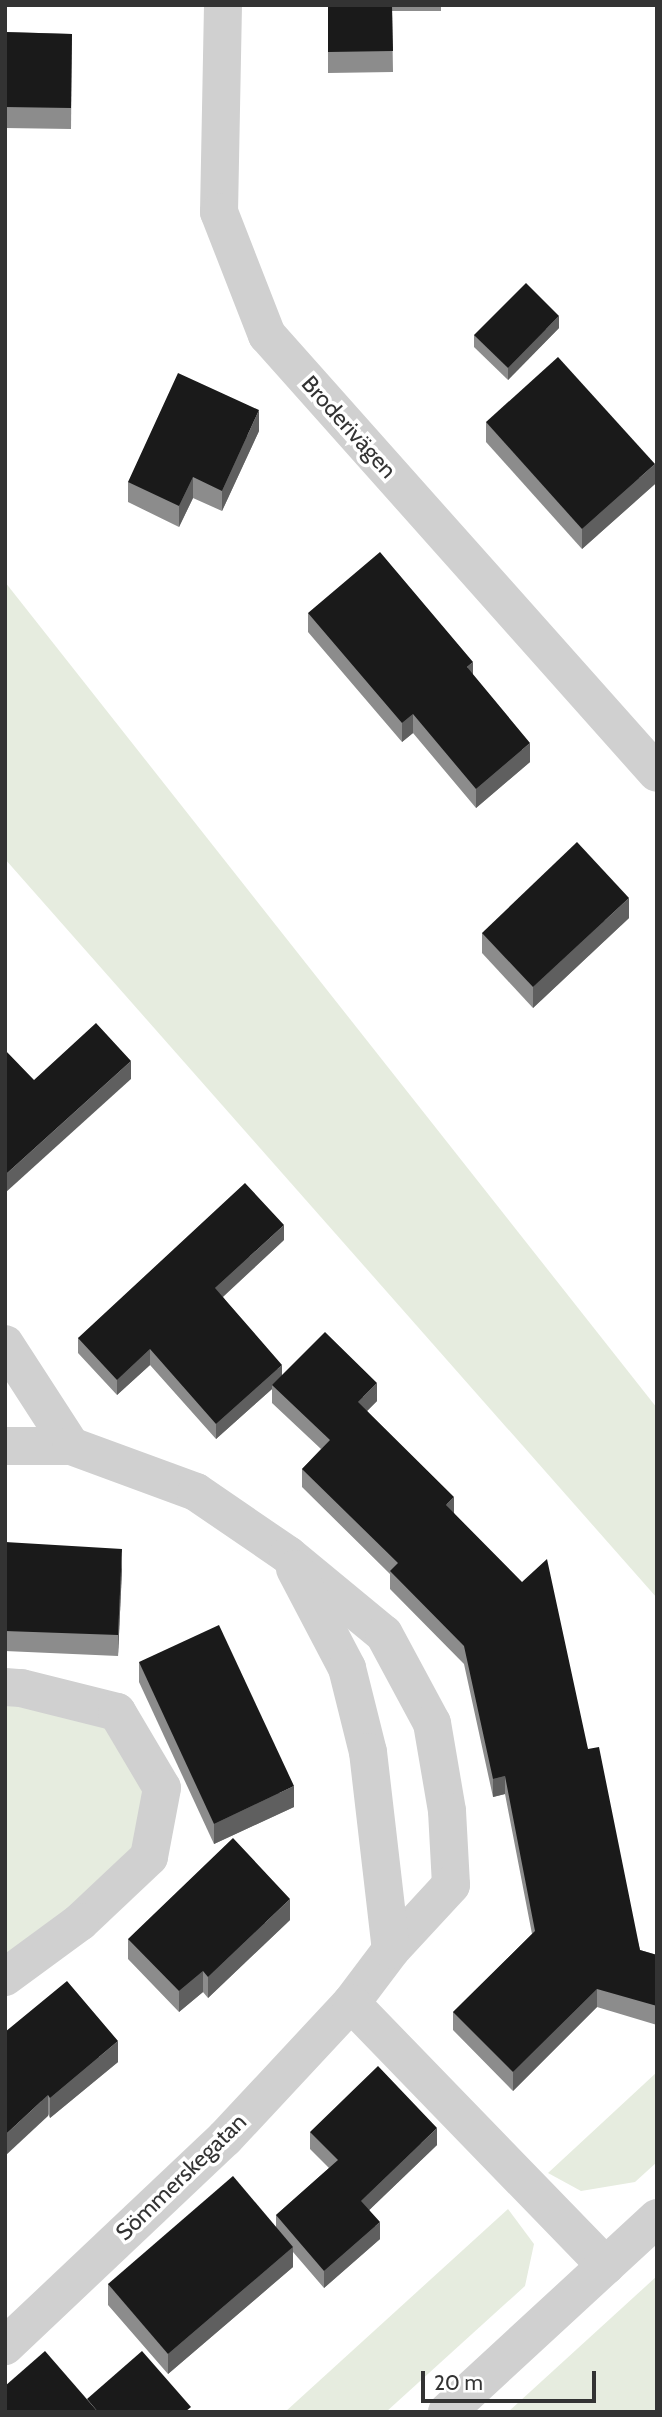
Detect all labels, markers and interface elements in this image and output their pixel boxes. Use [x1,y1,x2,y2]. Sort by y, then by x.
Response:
street label: Broderivägen [296,370,402,484]
street label: Sömmerskegatan [110,2108,252,2246]
scale bar [424,2358,599,2402]
text: 20 m [434,2370,483,2395]

